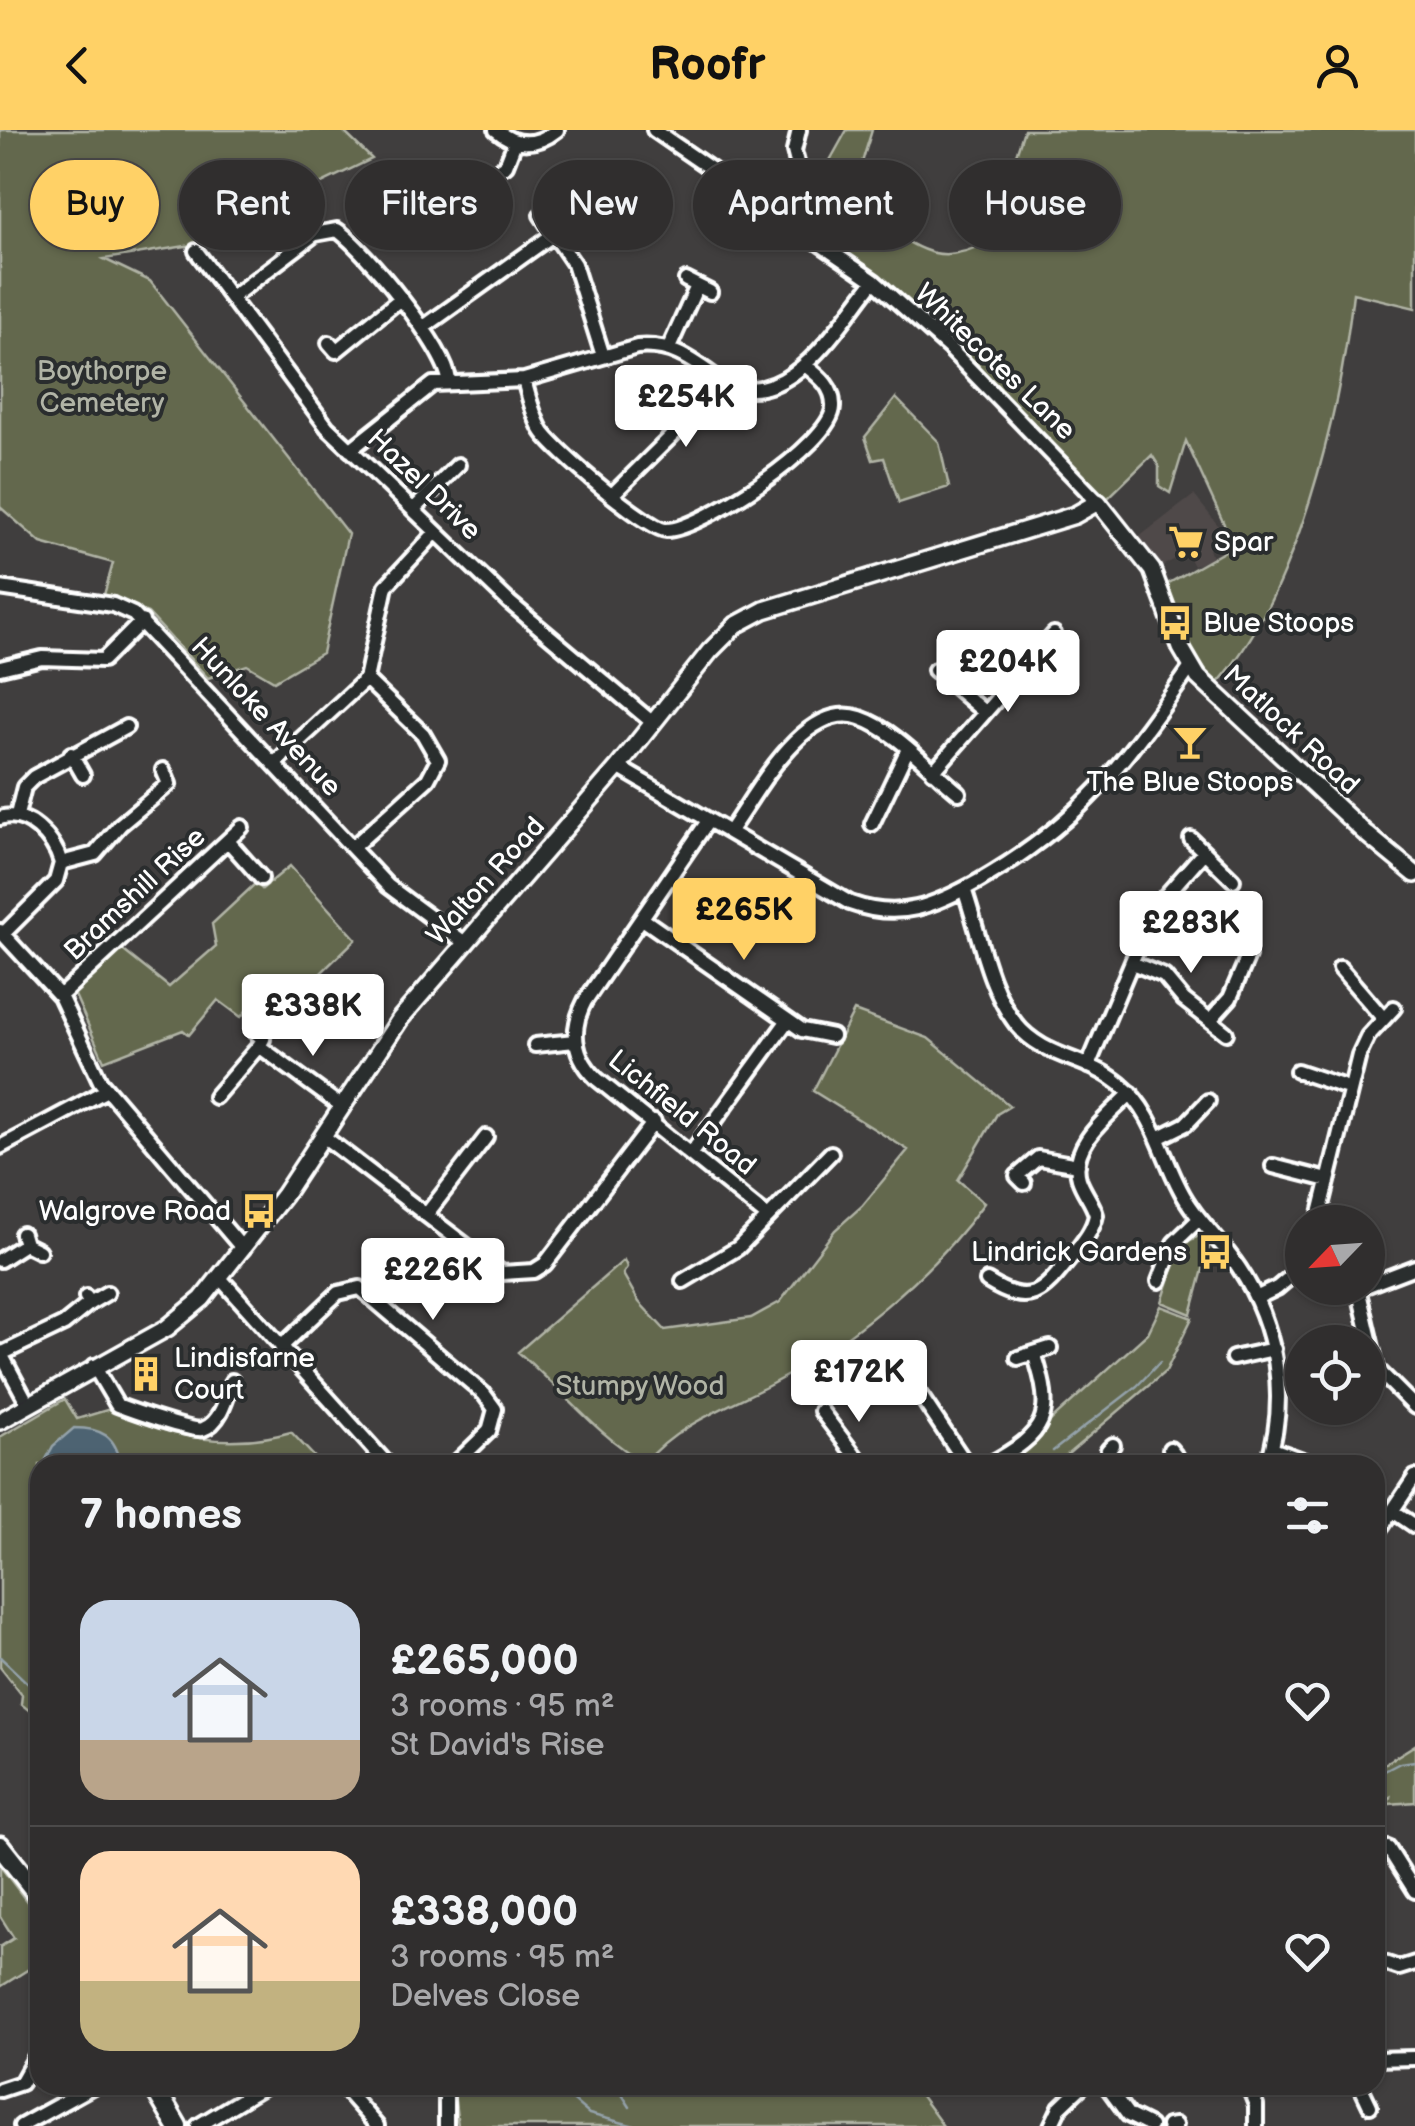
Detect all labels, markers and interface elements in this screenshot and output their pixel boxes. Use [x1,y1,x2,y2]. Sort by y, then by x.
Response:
icon: back [50,38,105,93]
text: Roofr [650,38,765,93]
icon: person [1310,38,1365,93]
chip: Buy [30,160,159,250]
chip: Rent [179,160,325,250]
chip: Filters [345,160,513,250]
chip: New [533,160,673,250]
chip: Apartment [693,160,929,250]
chip: House [949,160,1121,250]
street label: Whitecotes Lane [908,277,1082,447]
park label: Boythorpe Cemetery [37,355,167,420]
pin: £254K [616,365,756,450]
text: £254K [637,378,735,417]
street label: Hazel Drive [360,423,488,547]
supermarket icon: Spar [1167,523,1205,561]
place label: Spar [1214,526,1274,559]
bus stop icon: Blue Stoops [1156,604,1194,642]
place label: Blue Stoops [1203,607,1354,640]
pin: £204K [938,630,1078,715]
street label: Hunloke Avenue [184,631,348,803]
text: £204K [958,643,1058,682]
street label: Matlock Road [1216,658,1366,802]
bar icon: The Blue Stoops [1171,723,1209,761]
place label: The Blue Stoops [1087,766,1294,799]
street label: Walton Road [420,810,552,952]
street label: Bramshill Rise [58,820,212,968]
pin: £265K [674,878,814,963]
text: £265K [695,891,793,930]
pin: £283K [1121,891,1261,976]
text: £283K [1142,904,1240,943]
pin: £338K [243,974,383,1059]
text: £338K [264,987,362,1026]
street label: Lichfield Road [601,1043,763,1183]
bus stop icon: Walgrove Road [240,1192,278,1230]
place label: Walgrove Road [39,1195,231,1228]
north arrow [1285,1205,1385,1305]
map controls [1285,1205,1385,1425]
bus stop icon: Lindrick Gardens [1196,1233,1234,1271]
place label: Lindrick Gardens [971,1236,1187,1269]
pin: £226K [363,1238,503,1323]
text: £226K [383,1251,483,1290]
button: locate [1285,1325,1385,1425]
pin: £172K [789,1340,929,1425]
place label: Lindisfarne Court [174,1342,315,1407]
text: £172K [813,1353,905,1392]
building icon: Lindisfarne Court [127,1355,165,1393]
park label: Stumpy Wood [555,1370,725,1403]
icon: filters [1280,1488,1335,1543]
text: 7 homes [80,1490,242,1541]
text: £265,000 [390,1636,579,1687]
icon: home [160,1640,280,1760]
icon: heart [1280,1673,1335,1728]
text: 3 rooms · 95 m² [390,1687,615,1726]
text: St David's Rise [390,1726,605,1765]
text: £338,000 [390,1887,578,1938]
icon: home [160,1891,280,2011]
icon: heart [1280,1924,1335,1979]
text: 3 rooms · 95 m² [390,1938,615,1977]
text: Delves Close [390,1977,580,2016]

